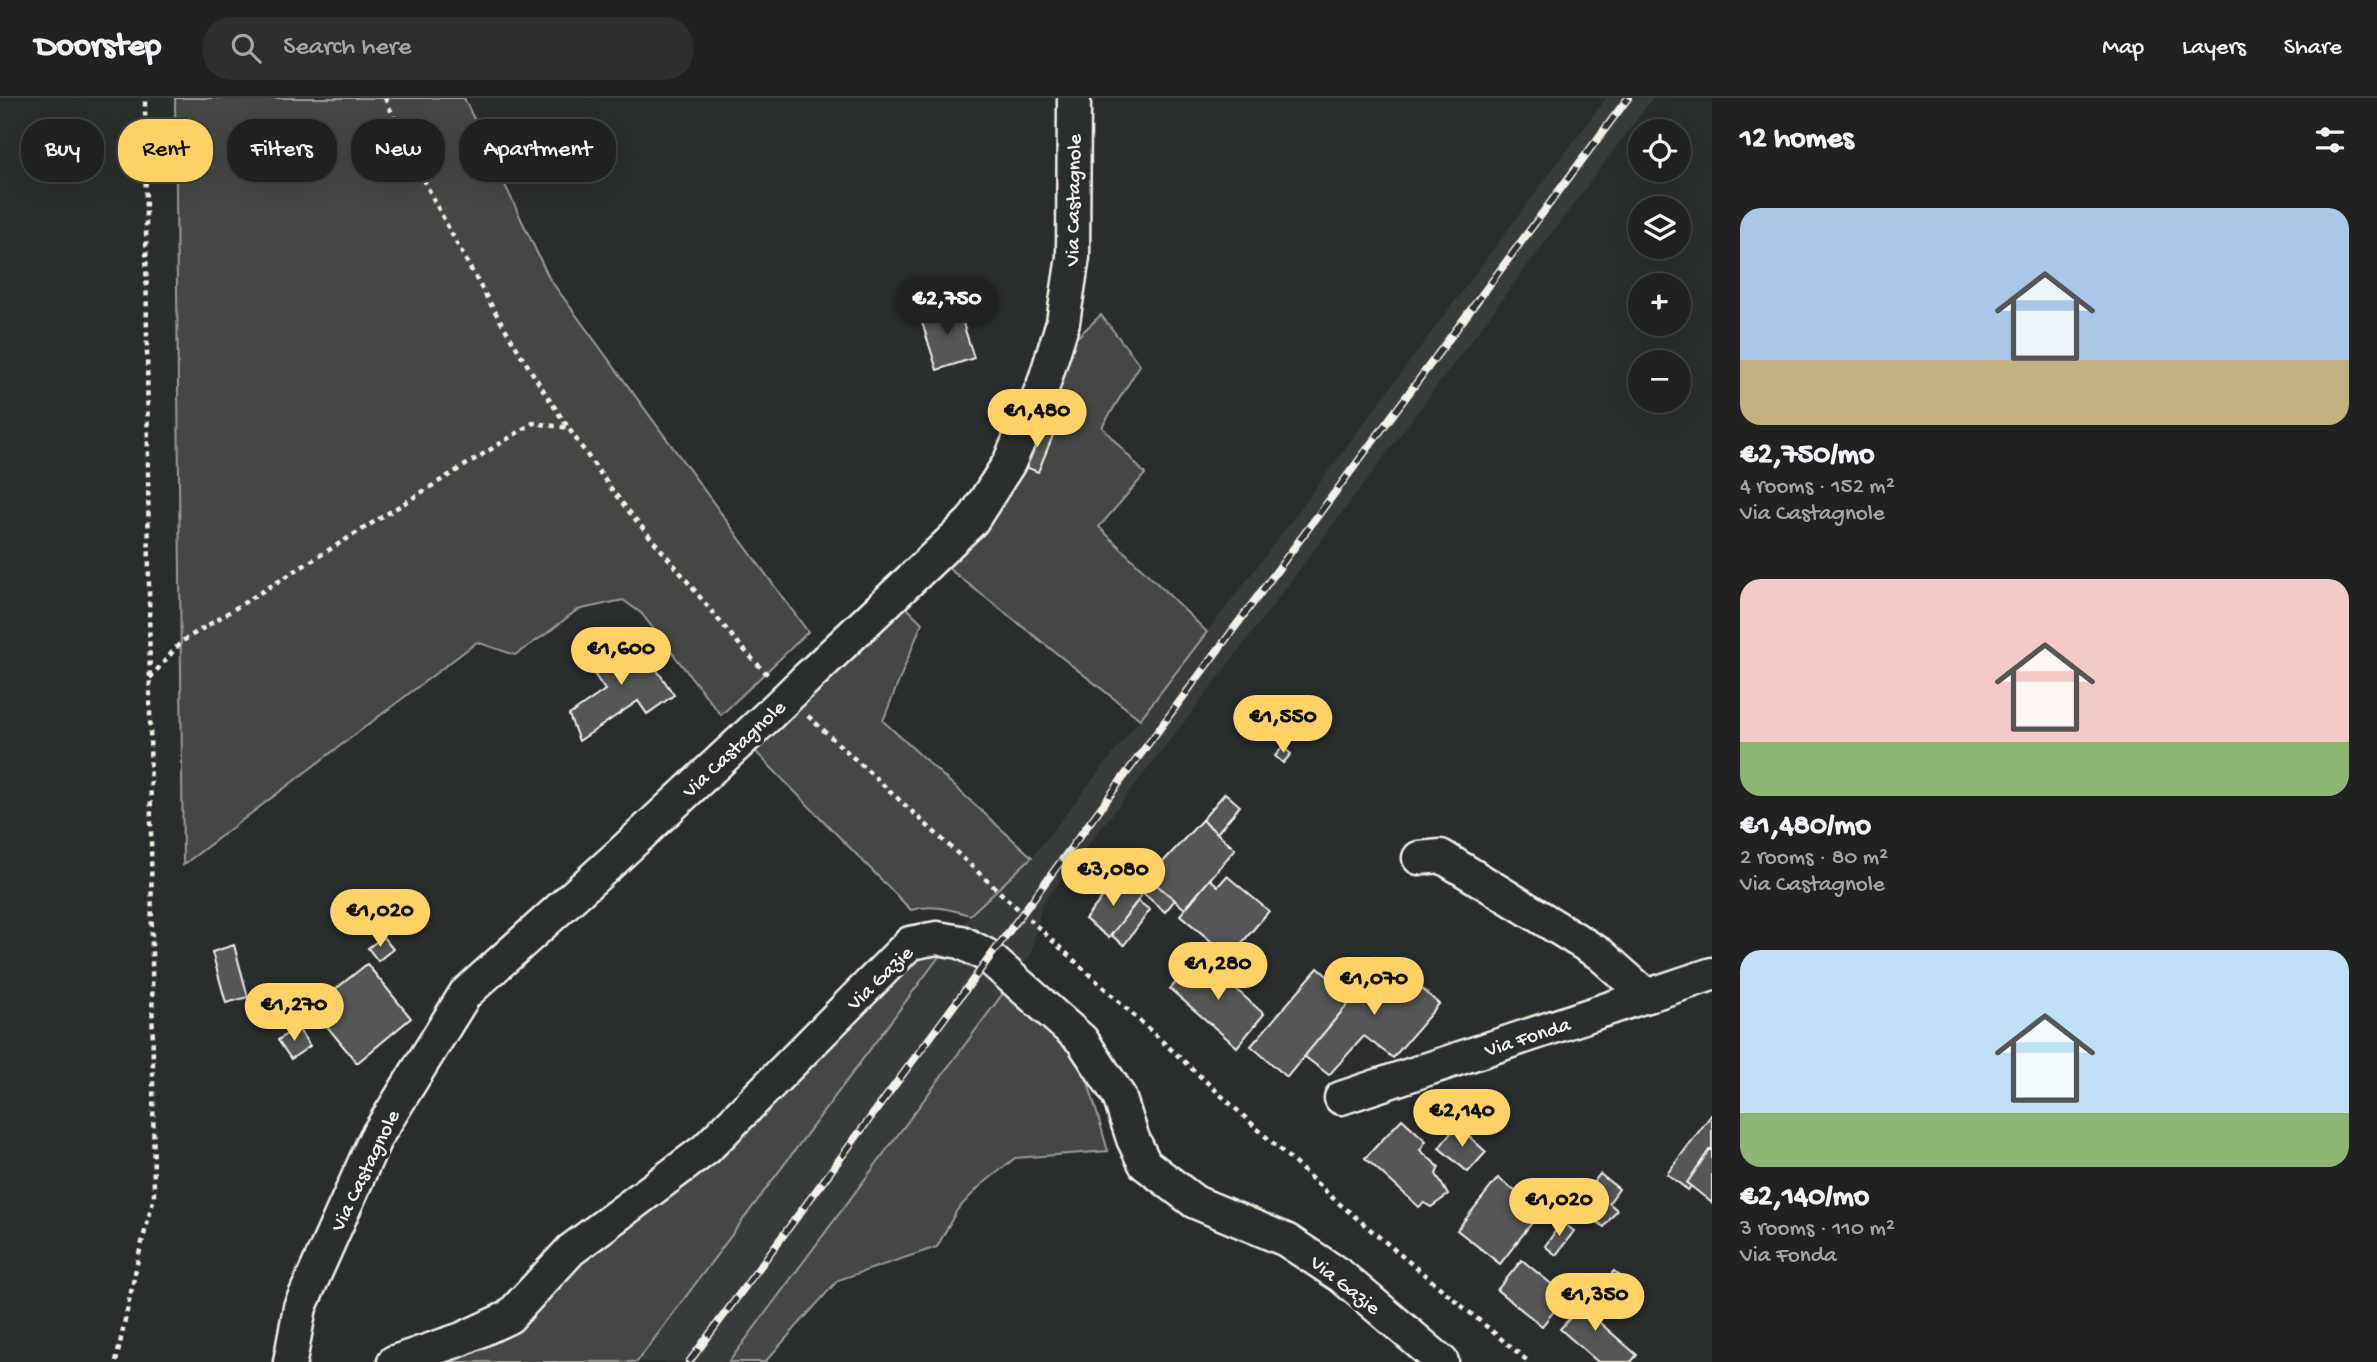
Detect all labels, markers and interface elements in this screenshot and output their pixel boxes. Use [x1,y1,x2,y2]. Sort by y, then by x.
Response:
search box [203,17,693,80]
text: Doorstep [35,29,161,67]
icon: search [227,29,265,67]
text: Search here [283,33,411,64]
text: Map [2102,34,2144,63]
text: Layers [2182,34,2246,63]
text: Share [2284,34,2342,63]
chip: Buy [21,119,104,182]
chip: Rent [118,119,213,182]
chip: Filters [227,119,337,182]
chip: New [351,119,445,182]
chip: Apartment [459,119,616,182]
map controls [1628,119,1691,413]
button: locate [1628,119,1691,182]
icon: filters [2311,121,2349,159]
text: 12 homes [1740,123,1853,158]
street label: Via Castagnole [1062,133,1089,267]
button: layers [1628,196,1691,259]
icon: home [1982,253,2108,379]
button: + [1628,273,1691,336]
pin: €2,750 [890,278,1004,337]
text: €2,750 [912,286,982,313]
button: − [1628,350,1691,413]
pin: €1,480 [980,390,1094,449]
text: €1,480 [1004,398,1070,425]
text: €2,750/mo [1740,439,1874,474]
text: 4 rooms · 152 m² [1740,474,1895,501]
text: Via Castagnole [1740,501,1885,528]
icon: home [1982,624,2108,750]
pin: €1,600 [564,628,678,687]
text: €1,600 [587,636,655,663]
street label: Via Castagnole [678,696,793,805]
pin: €1,550 [1226,696,1340,755]
text: €1,550 [1249,704,1317,731]
text: €1,480/mo [1740,810,1871,845]
text: 2 rooms · 80 m² [1740,845,1888,872]
pin: €3,080 [1056,848,1170,908]
text: €3,080 [1077,857,1149,884]
text: Via Castagnole [1740,872,1885,899]
pin: €1,020 [323,890,437,949]
text: €1,020 [346,898,414,925]
street label: Via Gazie [842,941,921,1018]
pin: €1,280 [1161,942,1275,1002]
text: €1,280 [1184,951,1252,978]
pin: €1,070 [1317,958,1431,1017]
text: €1,070 [1340,966,1408,993]
pin: €1,270 [237,984,351,1043]
text: €1,270 [261,992,327,1019]
icon: home [1982,995,2108,1121]
street label: Via Fonda [1481,1013,1575,1065]
pin: €2,140 [1405,1090,1519,1149]
text: €2,140 [1429,1098,1495,1125]
street label: Via Castagnole [327,1106,408,1237]
pin: €1,020 [1502,1178,1616,1238]
text: €2,140/mo [1740,1181,1869,1216]
text: €1,020 [1525,1187,1593,1214]
text: 3 rooms · 110 m² [1740,1216,1895,1243]
text: Via Fonda [1740,1243,1837,1270]
street label: Via Gazie [1303,1251,1385,1323]
pin: €1,350 [1538,1274,1652,1333]
text: €1,350 [1561,1282,1629,1309]

